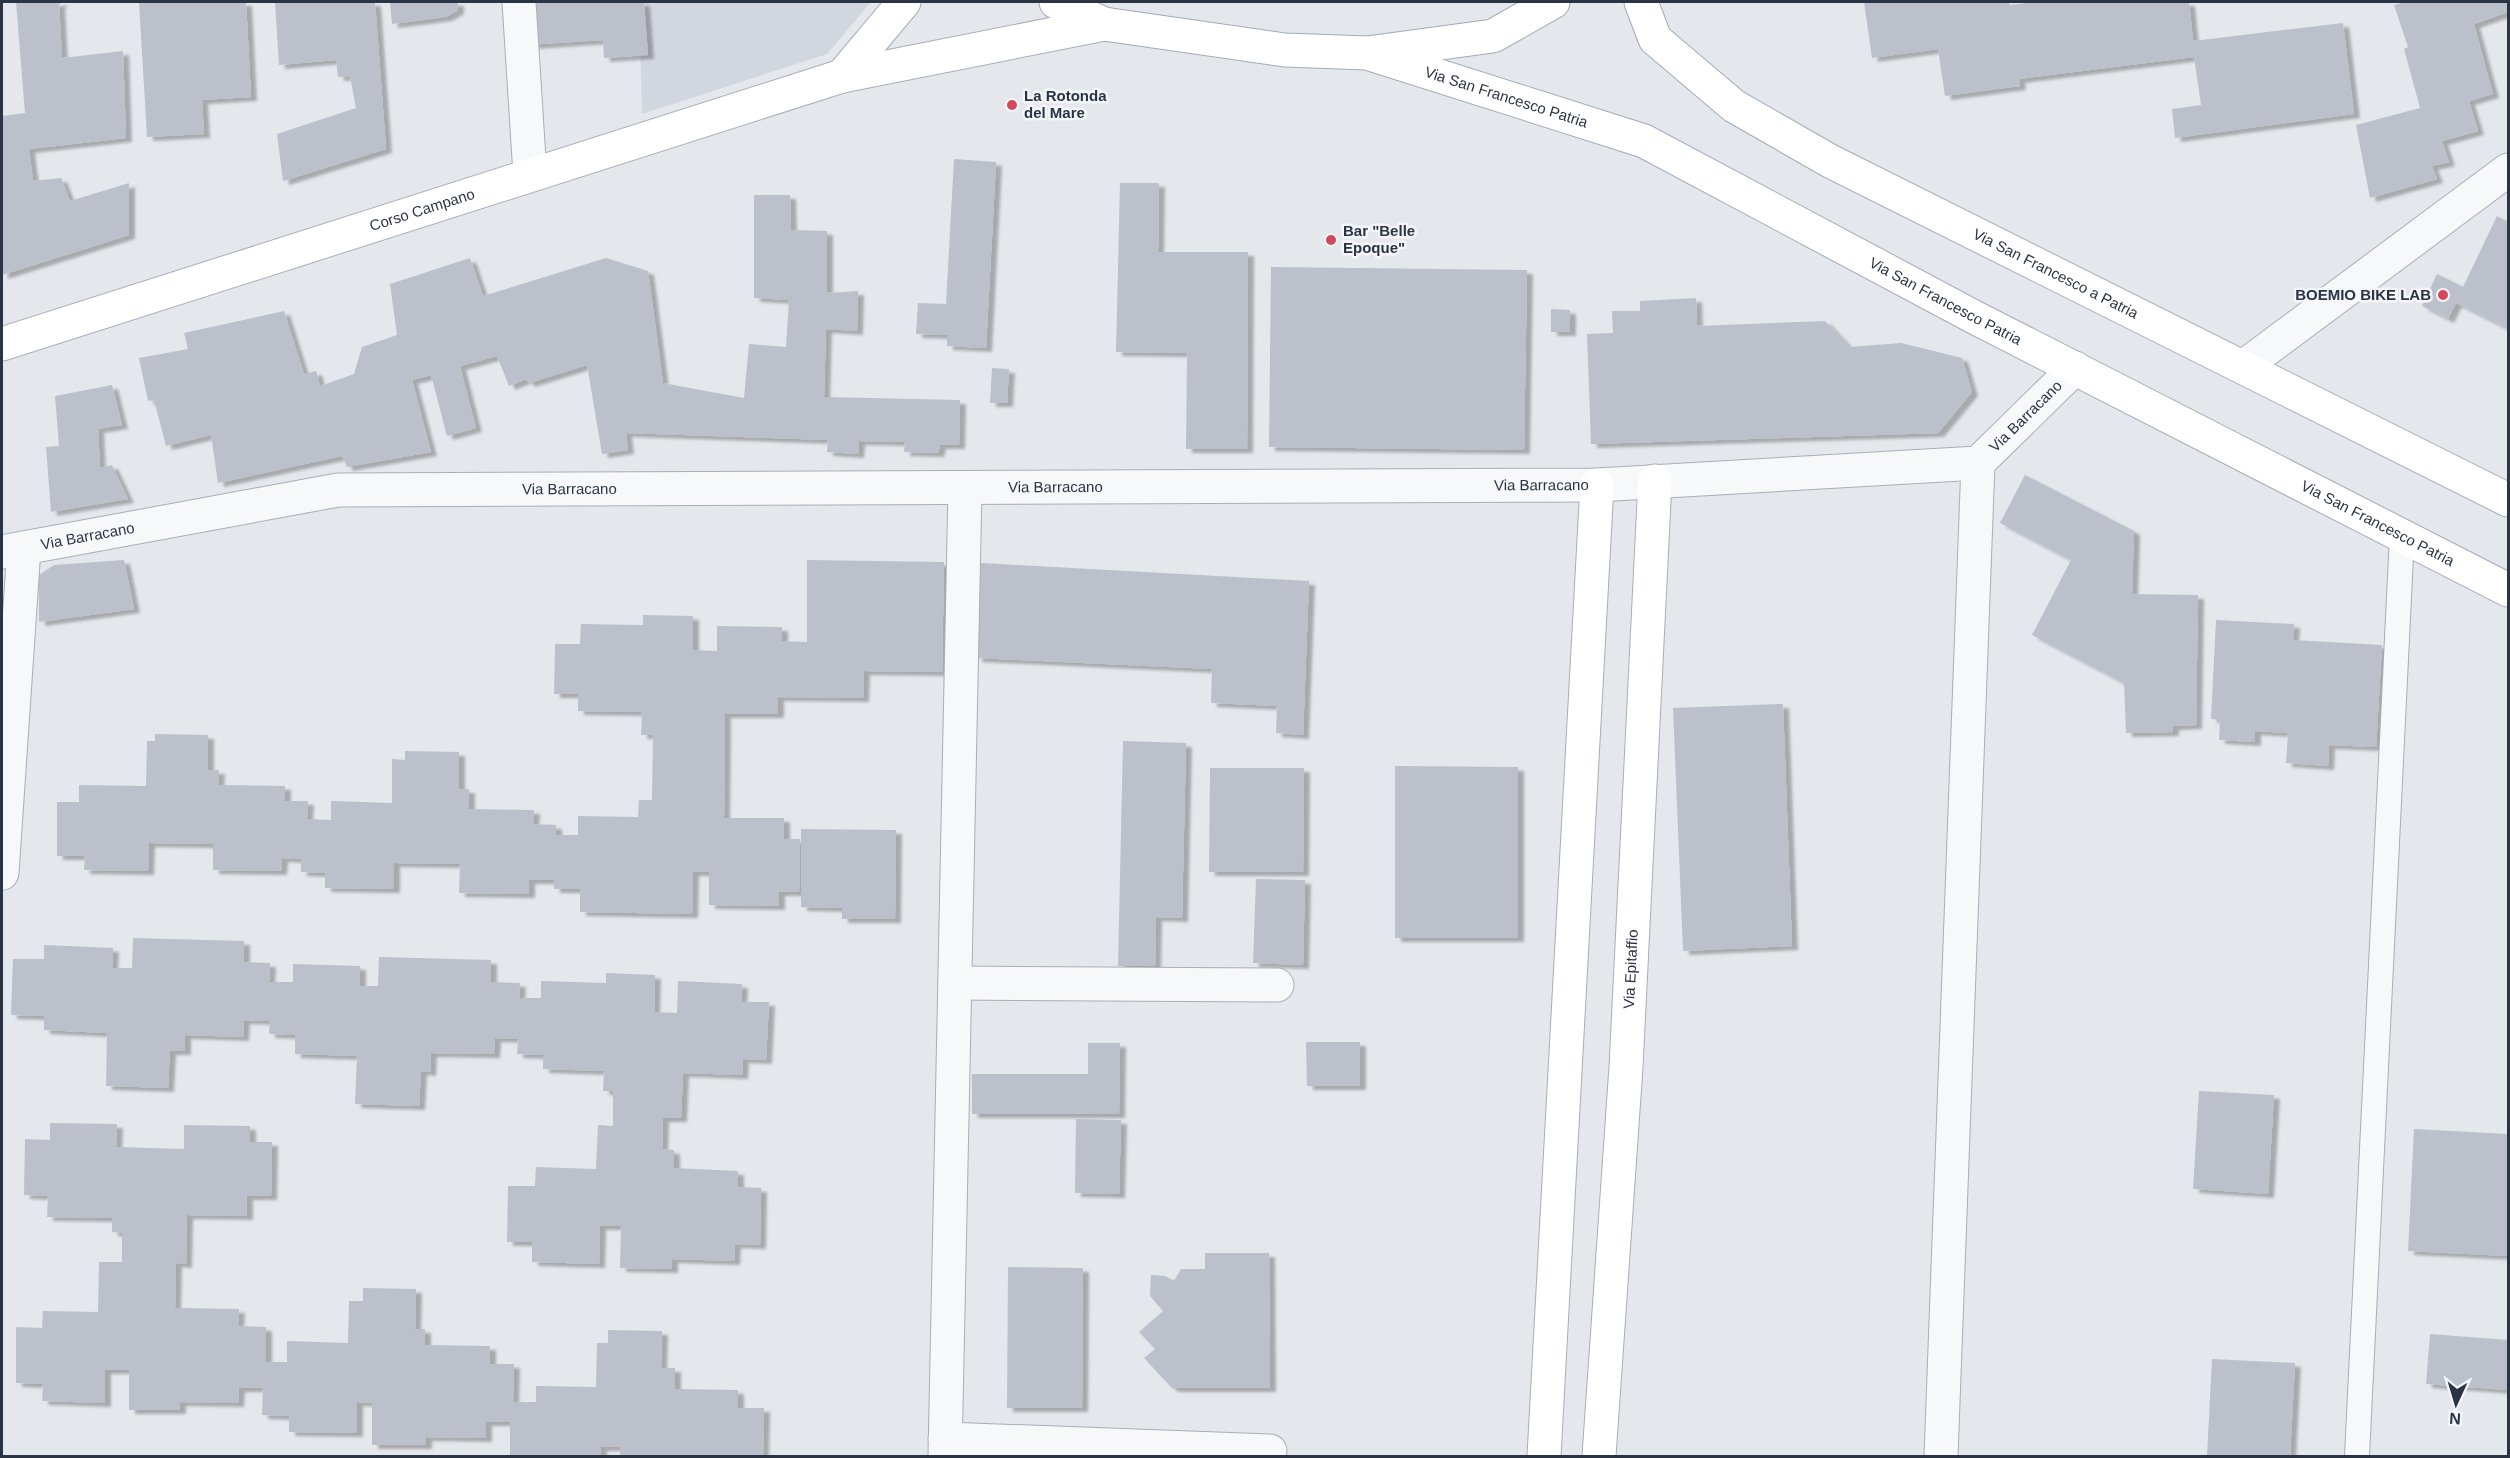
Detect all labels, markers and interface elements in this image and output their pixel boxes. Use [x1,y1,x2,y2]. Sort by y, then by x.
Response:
street label: Via San Francesco Patria [1423,63,1590,131]
place label: La Rotonda del Mare [1024,87,1107,121]
marker: La Rotonda del Mare [1005,98,1019,112]
street label: Corso Campano [367,185,477,234]
place label: Bar "Belle Epoque" [1343,222,1415,256]
street label: Via San Francesco a Patria [1970,225,2142,322]
marker: Bar "Belle Epoque" [1324,233,1338,247]
street label: Via San Francesco Patria [1866,254,2025,348]
place label: BOEMIO BIKE LAB [2295,286,2431,303]
marker: BOEMIO BIKE LAB [2436,288,2450,302]
street label: Via Barracano [1985,377,2065,455]
street label: Via Barracano [1494,476,1589,493]
street label: Via San Francesco Patria [2298,477,2458,569]
street label: Via Barracano [1008,478,1103,495]
street label: Via Barracano [522,480,617,497]
street label: Via Barracano [39,519,136,553]
street label: Via Epitaffio [1620,929,1641,1009]
north arrow [2426,1374,2486,1434]
text: N [2449,1410,2461,1427]

